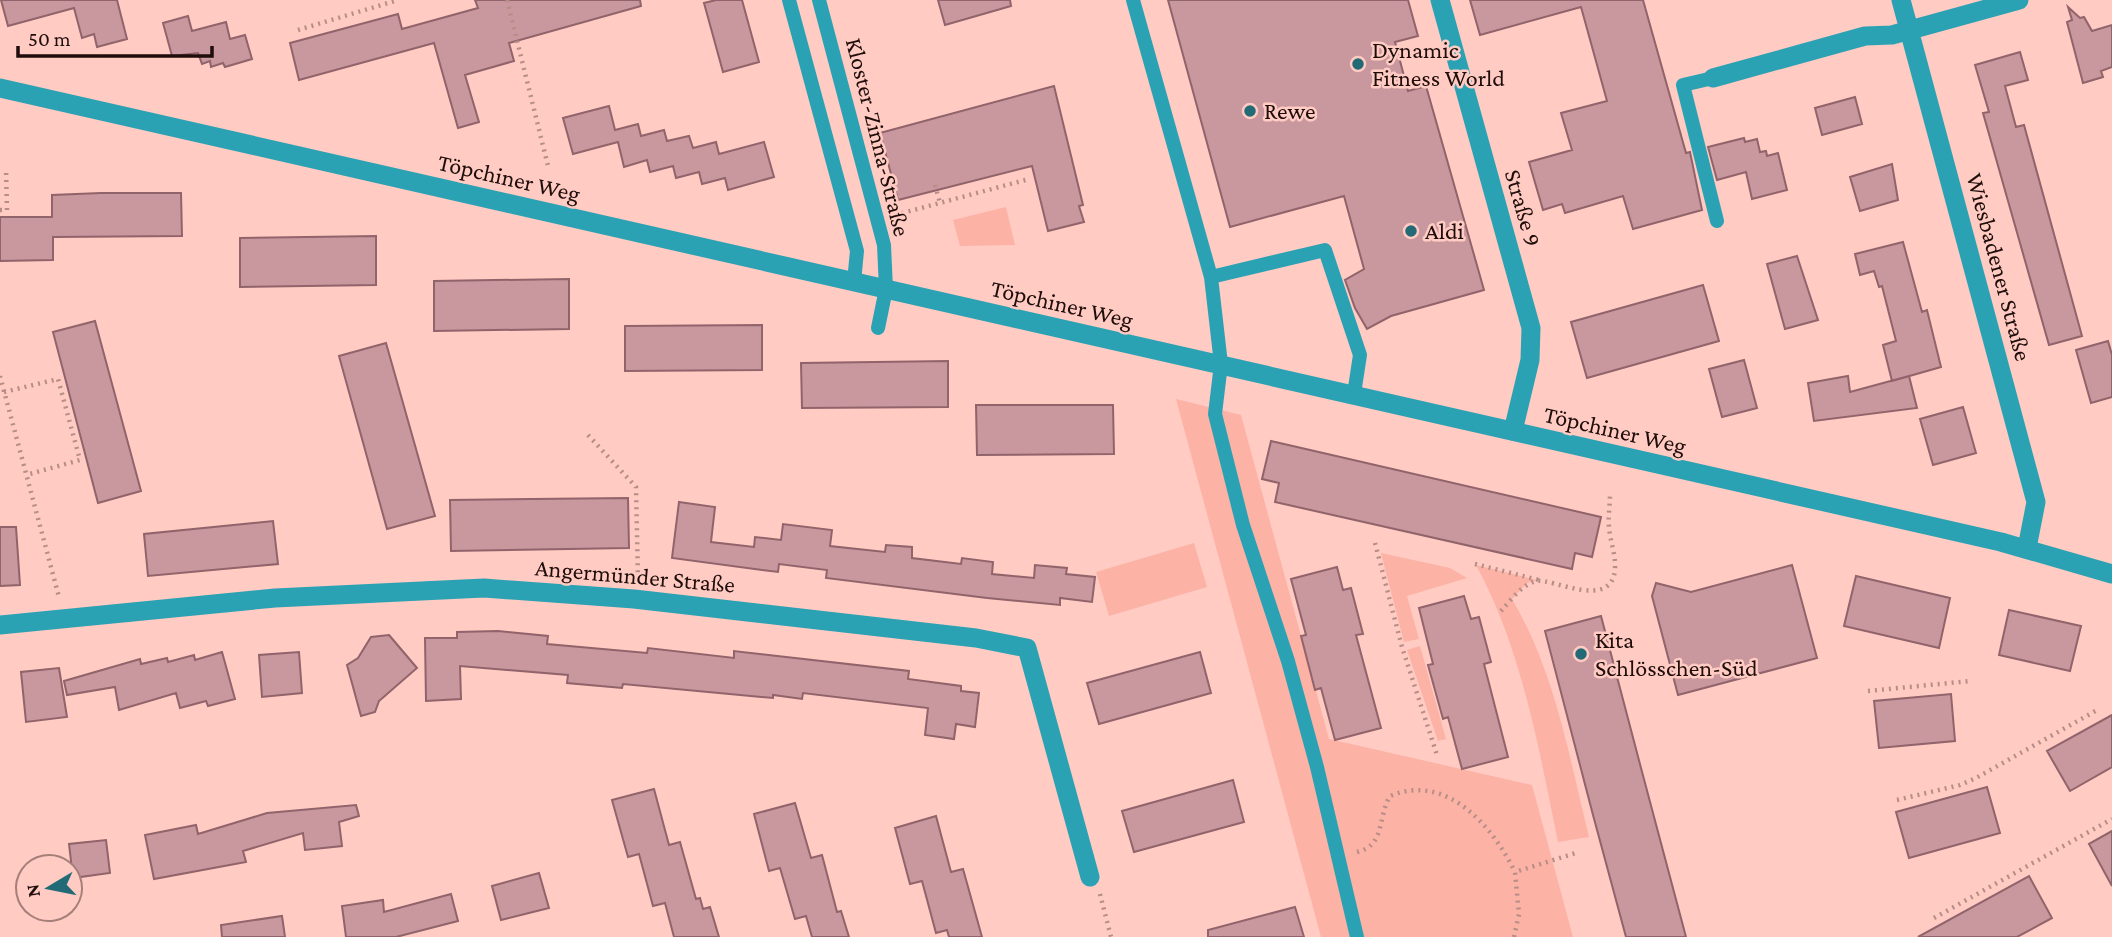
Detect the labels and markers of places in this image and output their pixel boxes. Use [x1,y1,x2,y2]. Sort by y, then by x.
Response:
place label: Dynamic Fitness World [1372,36,1505,91]
marker: Dynamic Fitness World [1350,56,1366,72]
place label: Rewe [1264,97,1316,124]
marker: Rewe [1242,103,1258,119]
place label: Aldi [1425,217,1464,244]
marker: Aldi [1403,223,1419,239]
place label: Kita Schlösschen-Süd [1595,626,1758,681]
marker: Kita Schlösschen-Süd [1573,646,1589,662]

